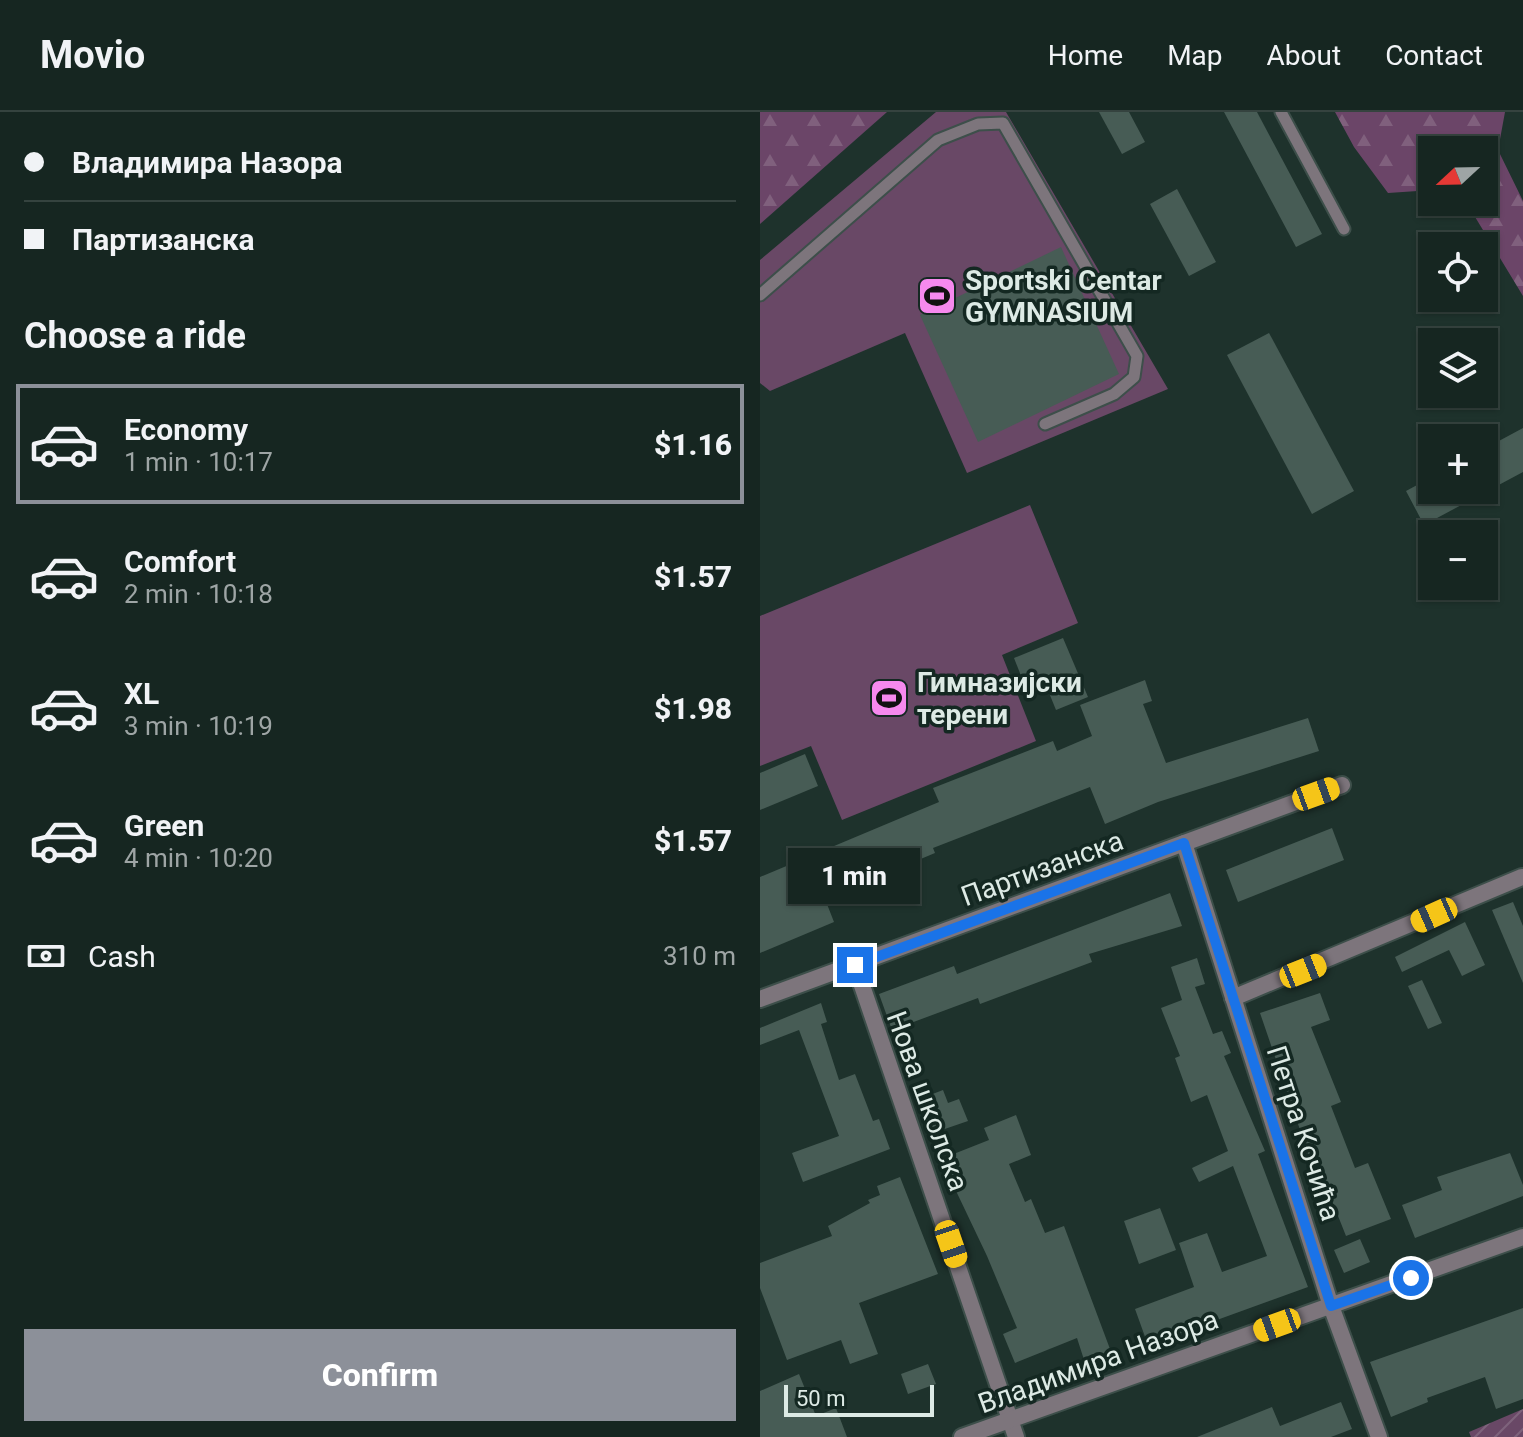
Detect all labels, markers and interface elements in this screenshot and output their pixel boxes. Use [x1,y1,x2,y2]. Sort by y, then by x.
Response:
text: Movio [40,33,145,77]
text: Home [1048,39,1123,72]
text: Map [1167,39,1223,72]
text: About [1267,39,1341,72]
text: Contact [1385,39,1483,72]
north arrow [1418,136,1498,216]
map controls [1418,136,1498,600]
text: Владимира Назора [72,145,343,180]
text: Партизанска [72,222,255,257]
button: locate [1418,232,1498,312]
place label: Sportski Centar GYMNASIUM [965,264,1162,329]
sports icon: Sportski Centar GYMNASIUM [916,275,958,317]
text: Choose a ride [24,315,246,357]
button: layers [1418,328,1498,408]
icon: car [28,408,100,480]
text: Economy [124,412,248,447]
button: + [1418,424,1498,504]
text: $1.16 [654,427,732,462]
text: 1 min · 10:17 [124,447,273,477]
button: − [1418,520,1498,600]
icon: car [28,540,100,612]
text: Comfort [124,544,236,579]
text: $1.57 [654,559,732,594]
text: 2 min · 10:18 [124,579,273,609]
place label: Гимназијски терени [917,666,1082,731]
icon: car [28,672,100,744]
text: XL [124,676,159,711]
sports icon: Гимназијски терени [868,677,910,719]
text: $1.98 [654,691,732,726]
text: 3 min · 10:19 [124,711,273,741]
car [1289,775,1343,813]
icon: car [28,804,100,876]
text: Green [124,808,204,843]
text: $1.57 [654,823,732,858]
street label: Партизанска [957,824,1128,913]
text: 4 min · 10:20 [124,843,273,873]
callout: 1 min [789,849,921,905]
text: 1 min [821,861,887,891]
car [1407,894,1461,936]
icon: cash [24,934,68,978]
text: Cash [88,939,156,974]
text: 310 m [663,941,736,971]
route end [837,947,873,983]
car [1276,951,1330,991]
street label: Нова школска [880,1007,975,1195]
street label: Петра Кочића [1260,1041,1347,1225]
car [932,1217,970,1271]
route start [1393,1260,1429,1296]
street label: Владимира Назора [974,1303,1223,1420]
car [1250,1306,1304,1344]
button: Confirm [24,1329,736,1421]
scale bar [784,1381,934,1417]
text: 50 m [796,1386,845,1411]

